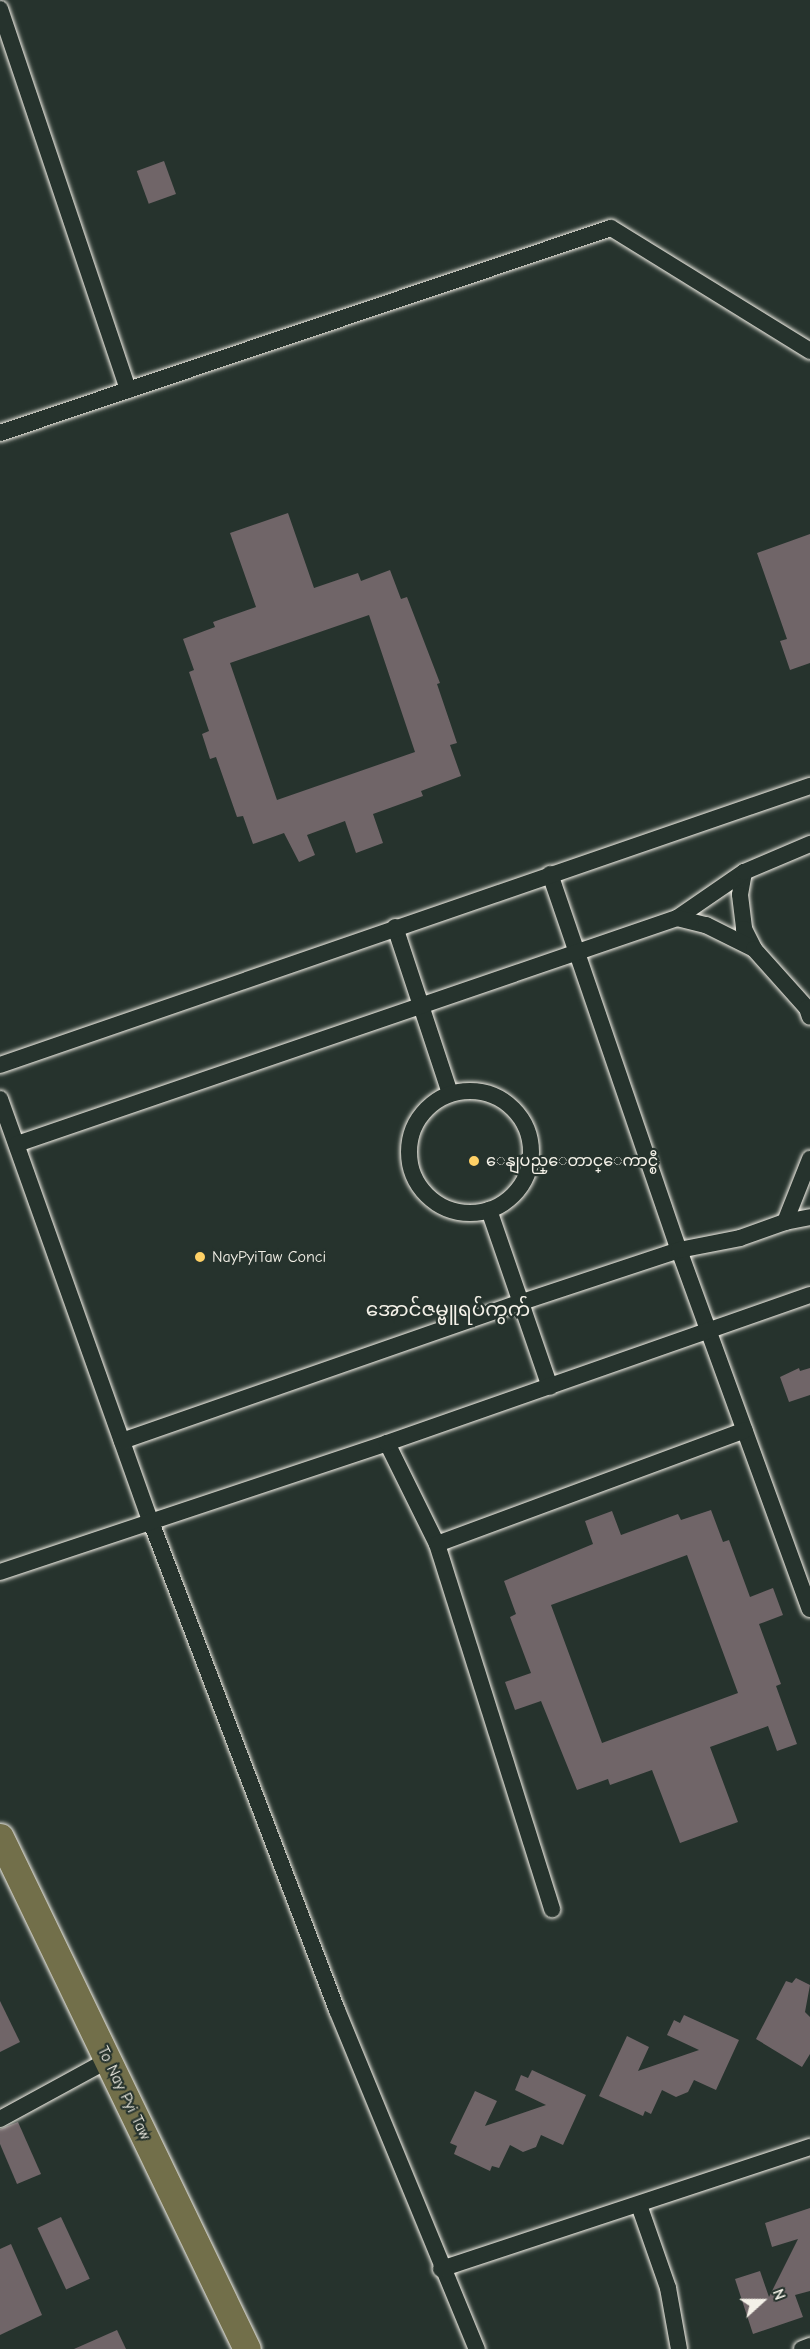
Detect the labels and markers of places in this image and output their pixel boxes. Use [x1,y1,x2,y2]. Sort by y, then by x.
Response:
place label: ေနျပည္ေတာင္ေကာင္စီ [486,1151,658,1171]
marker: ေနျပည္ေတာင္ေကာင္စီ [467,1154,481,1168]
place label: NayPyiTaw Conci [212,1247,326,1267]
marker: NayPyiTaw Conci [193,1250,207,1264]

